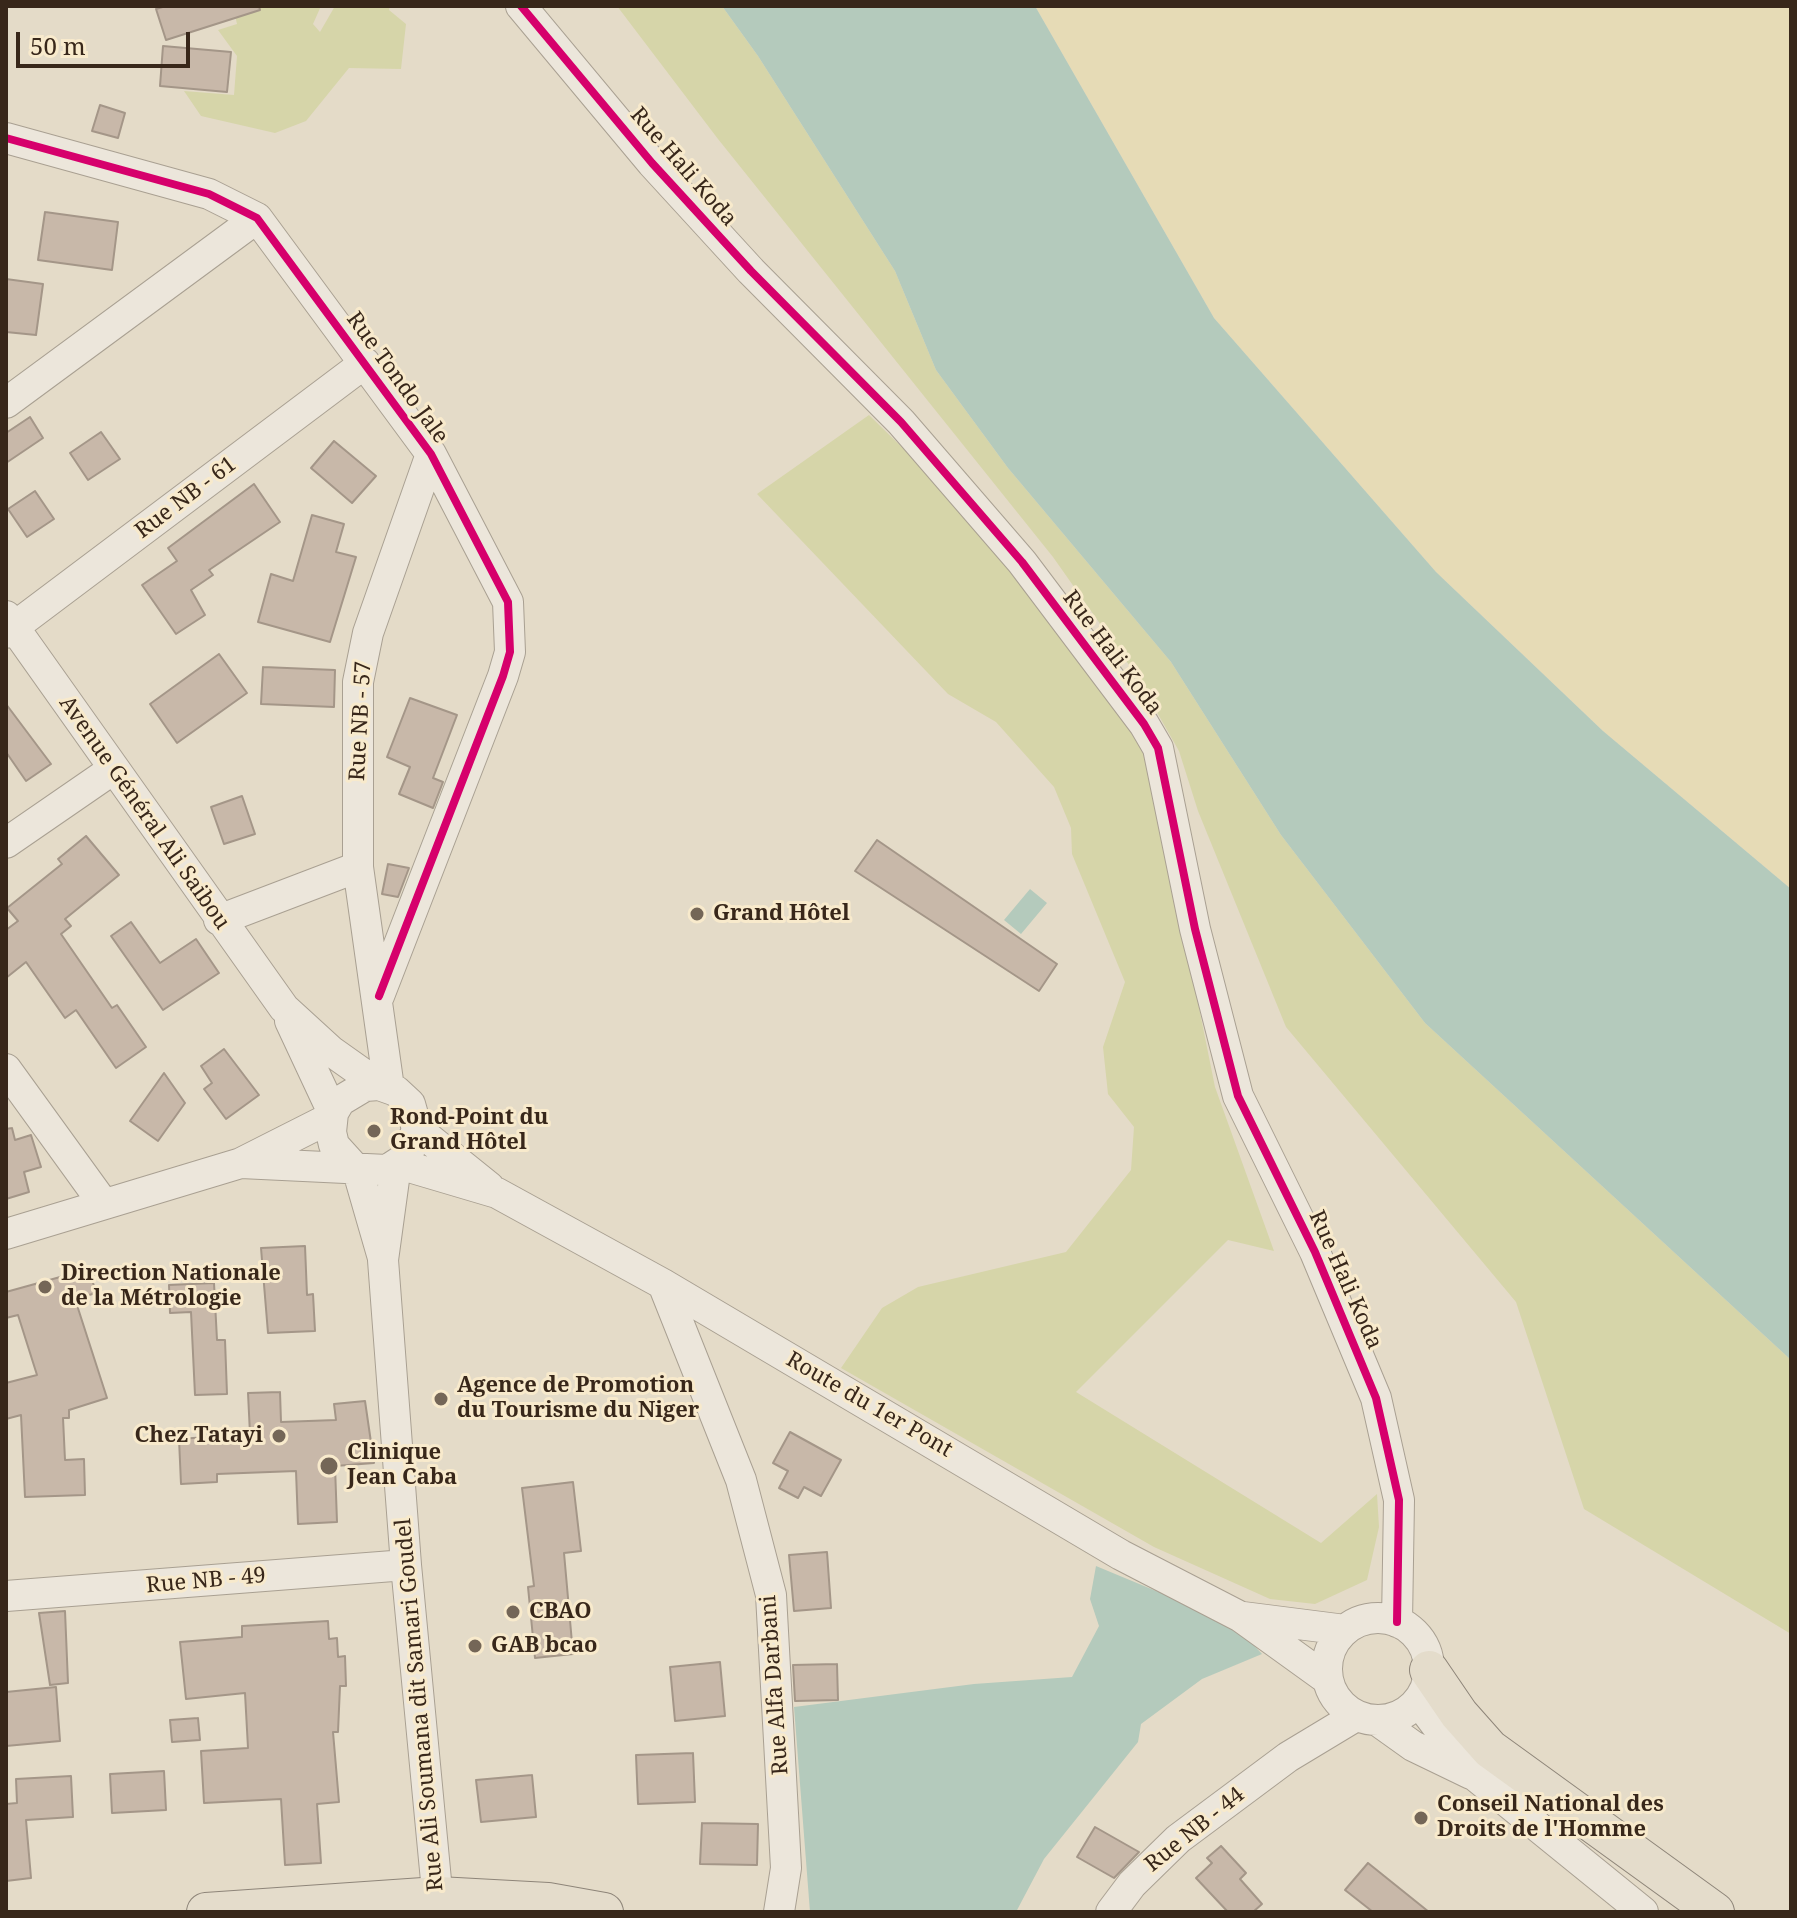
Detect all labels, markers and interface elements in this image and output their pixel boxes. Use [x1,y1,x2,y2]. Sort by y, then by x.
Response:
scale bar [20,16,194,66]
text: 50 m [30,29,86,62]
street label: Rue Hali Koda [624,102,742,232]
street label: Rue Tondo Jale [340,307,454,449]
street label: Rue NB - 61 [130,451,242,545]
street label: Rue Hali Koda [1057,586,1167,720]
street label: Rue NB - 57 [345,660,377,782]
street label: Avenue Général Ali Saibou [53,691,235,935]
place label: Grand Hôtel [713,901,850,927]
marker: Grand Hôtel [688,905,706,923]
place label: Rond-Point du Grand Hôtel [390,1105,548,1156]
marker: Rond-Point du Grand Hôtel [365,1122,383,1140]
street label: Rue Hali Koda [1303,1207,1387,1353]
place label: Direction Nationale de la Métrologie [61,1261,281,1312]
marker: Direction Nationale de la Métrologie [36,1278,54,1296]
street label: Route du 1er Pont [781,1347,957,1463]
place label: Agence de Promotion du Tourisme du Niger [457,1373,699,1424]
marker: Agence de Promotion du Tourisme du Niger [432,1390,450,1408]
place label: Chez Tatayi [135,1423,263,1449]
marker: Chez Tatayi [270,1427,288,1445]
place label: Clinique Jean Caba [347,1440,457,1492]
marker: Clinique Jean Caba [318,1455,340,1477]
street label: Rue Ali Soumana dit Samari Goudel [391,1517,449,1893]
street label: Rue NB - 49 [145,1563,267,1599]
street label: Rue Alfa Darbani [756,1594,794,1776]
place label: CBAO [529,1599,592,1625]
marker: CBAO [504,1603,522,1621]
place label: GAB bcao [491,1633,598,1659]
marker: GAB bcao [466,1637,484,1655]
street label: Rue NB - 44 [1140,1782,1250,1878]
place label: Conseil National des Droits de l'Homme [1437,1792,1664,1844]
marker: Conseil National des Droits de l'Homme [1412,1809,1430,1827]

